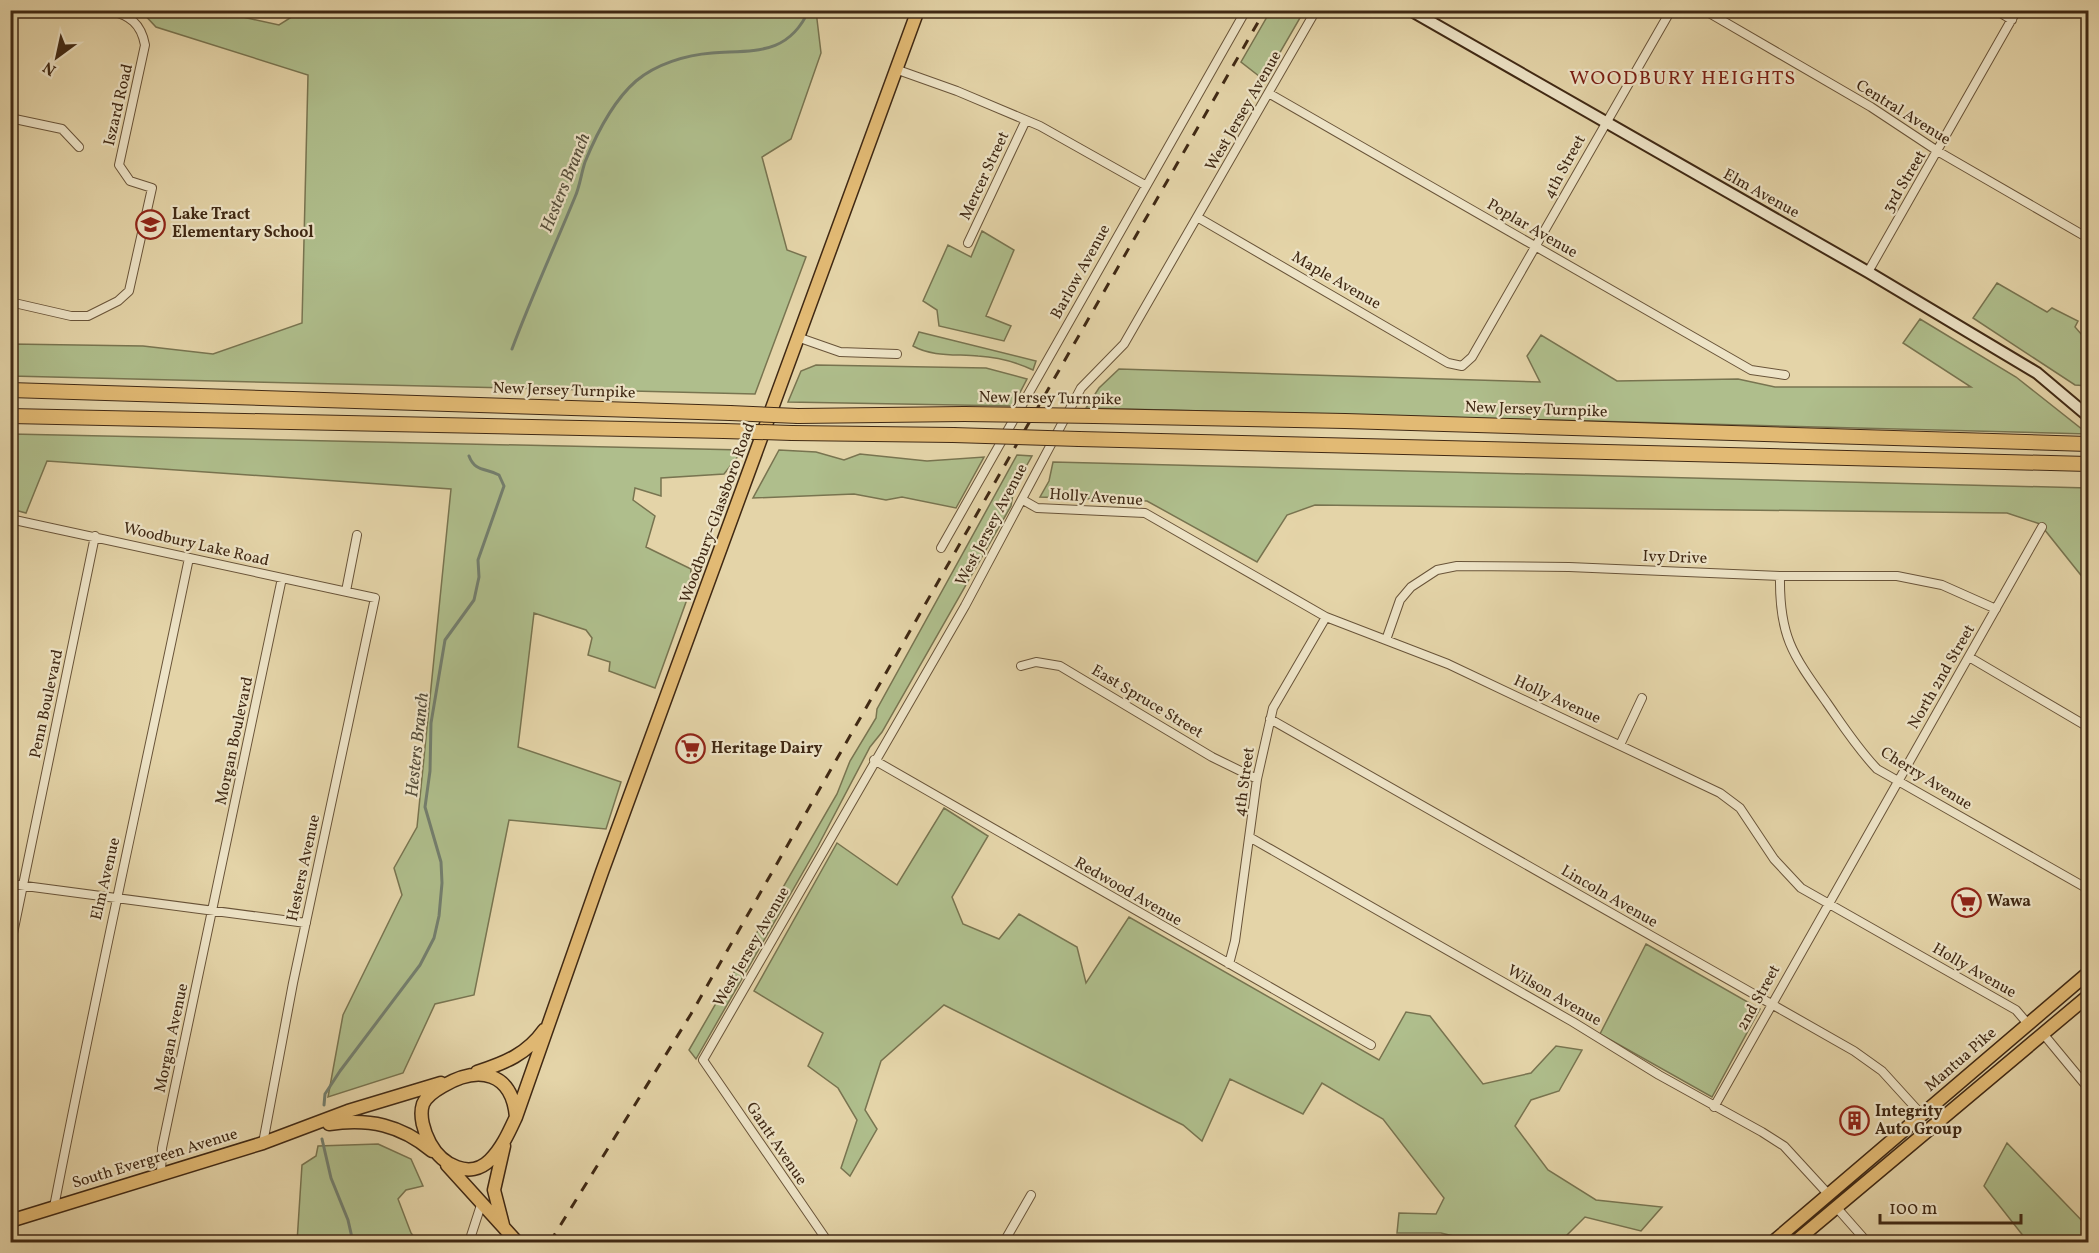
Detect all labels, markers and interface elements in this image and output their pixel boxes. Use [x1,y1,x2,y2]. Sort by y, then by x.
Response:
north arrow [27,27,87,87]
street label: West Jersey Avenue [1201,47,1287,175]
text: N [39,55,61,80]
street label: Iszard Road [99,62,139,148]
district label: WOODBURY HEIGHTS [1569,65,1797,93]
street label: Central Avenue [1851,75,1955,151]
street label: Mercer Street [955,128,1015,224]
water label: Hesters Branch [535,129,597,236]
street label: 4th Street [1538,131,1592,203]
street label: 3rd Street [1878,146,1932,217]
street label: Elm Avenue [1719,164,1803,224]
street label: Poplar Avenue [1483,194,1581,264]
place label: Lake Tract Elementary School [172,204,314,244]
school or university icon: Lake Tract Elementary School [135,208,167,240]
street label: Barlow Avenue [1046,221,1116,323]
street label: Maple Avenue [1287,247,1385,315]
street label: New Jersey Turnpike [492,378,636,404]
street label: New Jersey Turnpike [978,387,1122,411]
street label: New Jersey Turnpike [1464,397,1608,423]
street label: Woodbury-Glassboro Road [675,420,761,606]
street label: West Jersey Avenue [950,460,1034,590]
street label: Holly Avenue [1049,484,1143,512]
street label: Woodbury Lake Road [121,518,271,572]
street label: Ivy Drive [1642,546,1708,570]
street label: North 2nd Street [1903,620,1981,733]
street label: Penn Boulevard [25,648,69,760]
street label: East Spruce Street [1087,660,1207,744]
street label: Holly Avenue [1510,670,1604,730]
street label: Morgan Boulevard [211,675,259,807]
water label: Hesters Branch [400,691,436,799]
supermarket icon: Heritage Dairy [674,733,706,765]
place label: Heritage Dairy [711,738,823,760]
street label: Cherry Avenue [1876,742,1976,816]
street label: 4th Street [1229,746,1261,818]
street label: Hesters Avenue [282,813,326,923]
street label: Elm Avenue [86,836,126,922]
street label: Redwood Avenue [1070,852,1186,932]
street label: Lincoln Avenue [1556,860,1662,934]
street label: West Jersey Avenue [709,883,795,1011]
supermarket icon: Wawa [1950,886,1982,918]
place label: Wawa [1987,891,2031,913]
street label: Holly Avenue [1928,938,2020,1004]
street label: Wilson Avenue [1503,960,1605,1032]
street label: 2nd Street [1732,961,1786,1035]
street label: Morgan Avenue [150,981,194,1095]
street label: Mantua Pike [1920,1023,2002,1097]
street label: Gantt Avenue [740,1098,812,1190]
place label: Integrity Auto Group [1875,1101,1962,1141]
building icon: Integrity Auto Group [1838,1105,1870,1137]
street label: South Evergreen Avenue [70,1123,240,1195]
scale bar [1880,1187,2021,1225]
text: 100 m [1889,1197,1938,1222]

